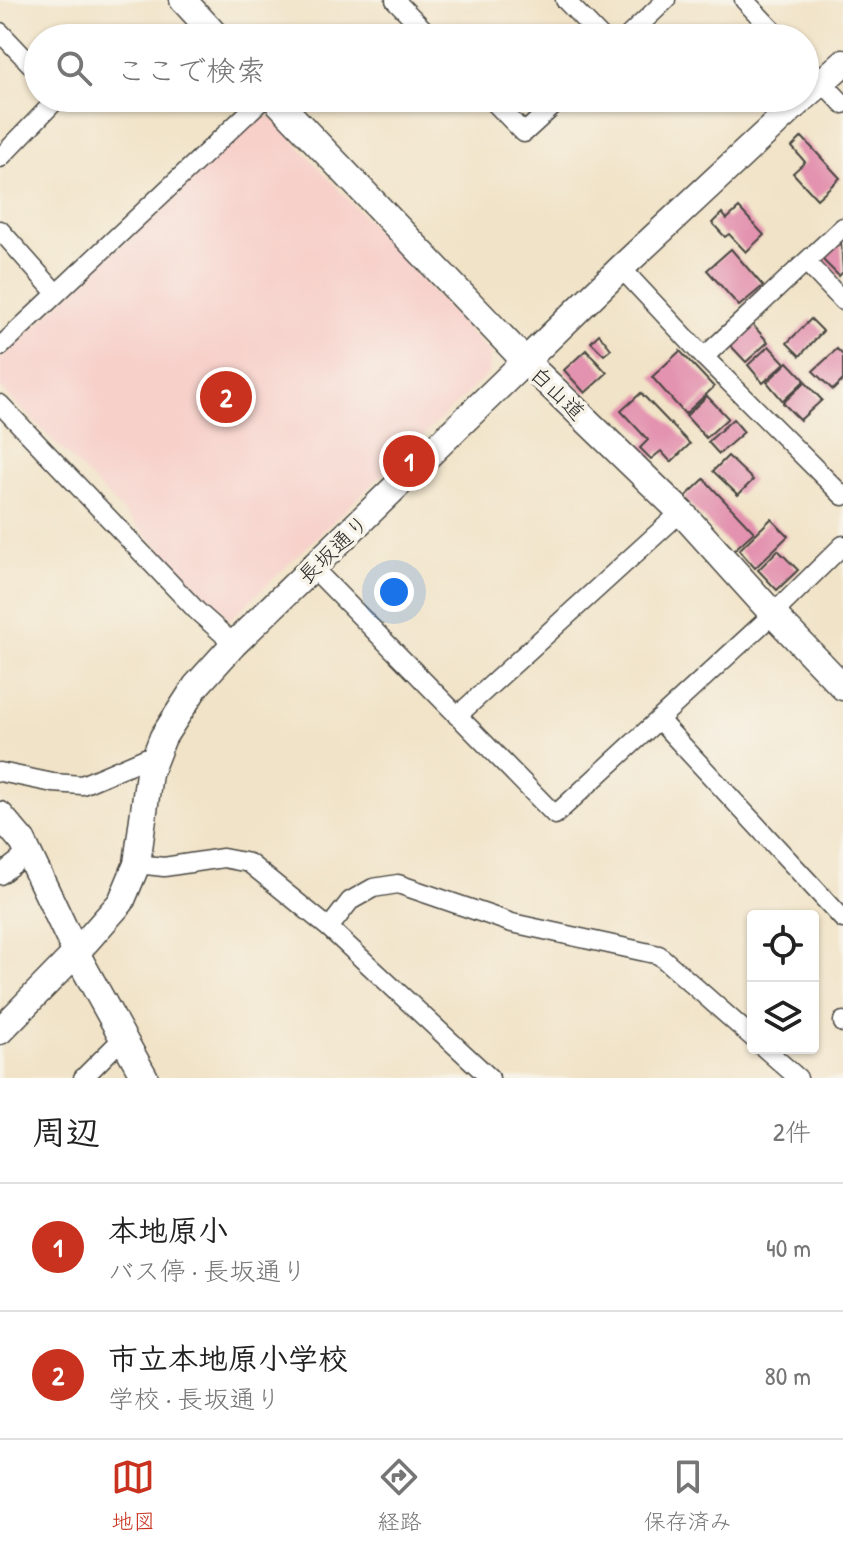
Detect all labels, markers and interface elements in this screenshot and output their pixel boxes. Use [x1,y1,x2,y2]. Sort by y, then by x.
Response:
search box [24,24,819,112]
icon: search [52,46,96,90]
text: ここで検索 [116,50,266,90]
street label: 白山道 [524,359,592,427]
pin: 2 [200,367,252,427]
pin: 1 [383,431,435,491]
street label: 長坂通り [291,508,375,590]
your location [374,572,414,612]
map controls [747,910,819,1054]
button: locate [747,910,819,982]
button: layers [747,982,819,1054]
text: 周辺 [32,1109,100,1155]
text: 2件 [773,1114,811,1149]
text: 本地原小 [108,1210,228,1250]
text: 1 [53,1230,63,1265]
text: 40 m [766,1230,811,1265]
text: バス停 · 長坂通り [108,1253,307,1288]
text: 市立本地原小学校 [108,1338,348,1378]
text: 2 [52,1358,64,1393]
text: 80 m [764,1358,811,1393]
text: 学校 · 長坂通り [108,1381,281,1416]
tab: 地図 [111,1455,155,1536]
tab: 経路 [377,1455,422,1536]
tab: 保存済み [644,1455,732,1536]

